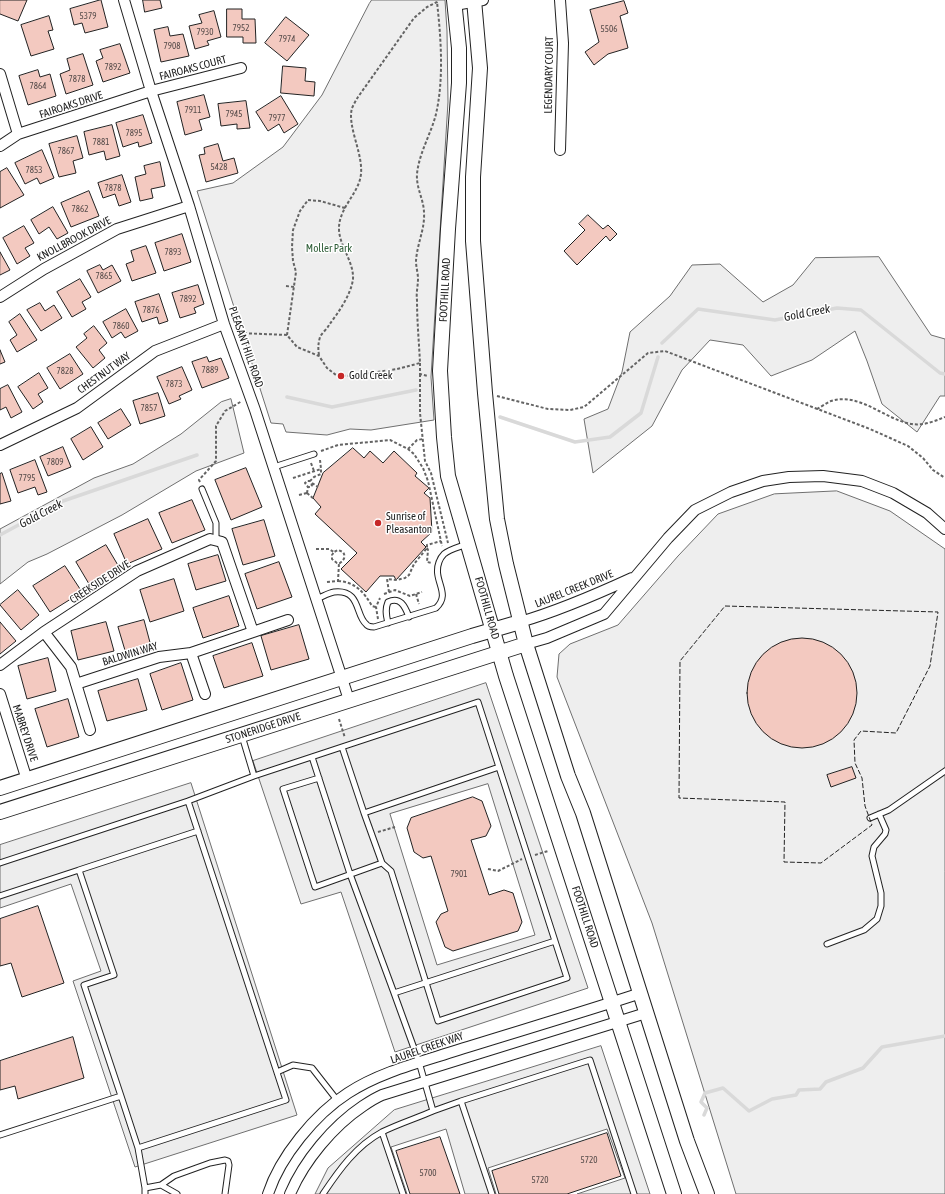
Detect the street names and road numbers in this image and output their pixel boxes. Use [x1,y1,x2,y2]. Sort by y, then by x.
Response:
street label: LEGENDARY COURT [542,36,556,114]
street label: FAIROAKS COURT [158,53,228,83]
street label: FAIROAKS DRIVE [38,89,104,121]
street label: KNOLLBROOK DRIVE [35,214,113,264]
street label: FOOTHILL ROAD [437,257,453,323]
street label: PLEASANT HILL ROAD [226,305,266,389]
street label: CHESTNUT WAY [75,349,133,397]
street label: CREEKSIDE DRIVE [67,558,133,606]
street label: LAUREL CREEK DRIVE [533,567,615,611]
street label: FOOTHILL ROAD [472,575,502,641]
street label: BALDWIN WAY [101,639,159,669]
street label: MABREY DRIVE [10,703,40,763]
street label: STONERIDGE DRIVE [224,710,302,746]
street label: FOOTHILL ROAD [569,884,601,950]
street label: LAUREL CREEK WAY [389,1029,465,1067]

